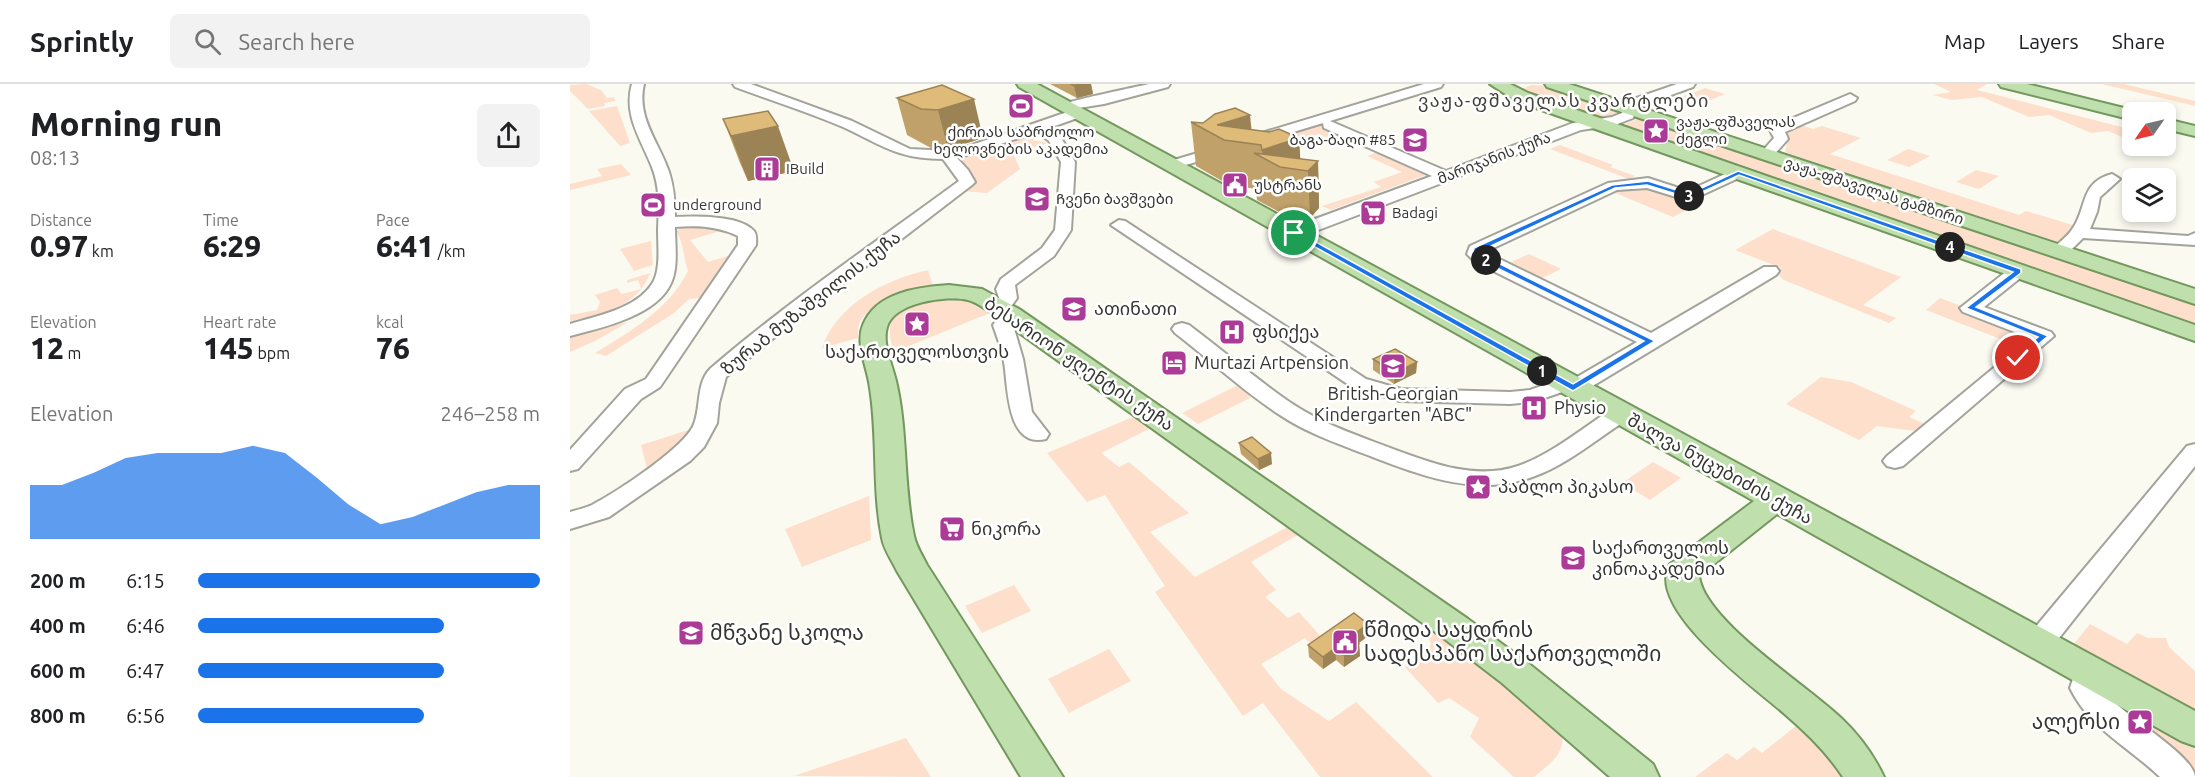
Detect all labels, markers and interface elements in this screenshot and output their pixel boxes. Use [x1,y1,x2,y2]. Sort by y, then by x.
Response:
search box [170,14,590,68]
icon: search [191,25,224,58]
text: Sprintly [30,26,134,57]
text: Search here [239,29,355,54]
text: Map [1944,29,1985,53]
text: Layers [2018,29,2079,53]
text: Share [2112,29,2165,53]
district label: ვაჟა-ფშაველას კვარტლები [1418,90,1710,112]
sports icon: ქირიას საბრძოლო ხელოვნების აკადემია [1006,91,1036,121]
north arrow [2122,102,2176,156]
map controls [2122,102,2176,222]
button: share [477,104,540,167]
text: Morning run [30,105,222,142]
place label: ვაჟა-ფშაველას ძეგლი [1676,113,1796,148]
place icon: ვაჟა-ფშაველას ძეგლი [1641,116,1671,146]
place label: ქირიას საბრძოლო ხელოვნების აკადემია [933,123,1109,158]
school or university icon: ბაგა-ბაღი #85 [1400,125,1430,155]
street label: მარიჯანის ქუჩა [1435,128,1553,188]
place label: ბაგა-ბაღი #85 [1290,131,1396,149]
text: 08:13 [30,146,80,169]
street label: ვაჟა-ფშაველას გამზირი [1782,153,1966,229]
building icon: IBuild [752,154,782,184]
place label: IBuild [786,160,824,177]
button: layers [2122,168,2176,222]
public building icon: უსტრანს [1220,170,1250,200]
place label: უსტრანს [1254,176,1322,194]
pin: 3 [1674,181,1704,211]
school or university icon: Ჩვენი ბავშვები [1022,184,1052,214]
text: 3 [1684,187,1694,205]
sports icon: underground [638,190,668,220]
place label: Ჩვენი ბავშვები [1056,190,1173,208]
place label: underground [673,196,762,213]
supermarket icon: Badagi [1358,198,1388,228]
place label: Badagi [1392,204,1438,221]
pin [1268,207,1319,258]
text: Distance [30,211,92,229]
text: Time [203,211,239,229]
text: Pace [376,211,410,229]
icon: arrive [1277,216,1310,249]
street label: ზურაბ მუზაშვილის ქუჩა [717,226,905,380]
text: 0.97 [30,229,88,263]
text: 6:29 [203,229,261,263]
text: 6:41 [376,229,434,263]
pin: 4 [1935,232,1965,262]
text: 4 [1945,238,1955,256]
text: km [88,242,114,260]
text: /km [434,242,466,260]
pin: 2 [1471,245,1501,275]
text: 2 [1481,251,1491,269]
street label: ბესარიონ ჟღენტის ქუჩა [980,292,1178,436]
school or university icon: ათინათი [1059,294,1089,324]
place label: ათინათი [1094,298,1177,318]
place icon: საქართველოსთვის [902,309,932,339]
text: Elevation [30,313,97,331]
text: Heart rate [203,313,277,331]
text: kcal [376,313,404,331]
hospital icon: ფსიქეა [1217,317,1247,347]
place label: ფსიქეა [1252,321,1319,343]
text: 12 [30,331,64,365]
text: 145 [203,331,254,365]
text: 76 [376,331,410,365]
pin [1992,332,2043,383]
place label: საქართველოსთვის [825,341,1009,363]
icon: check [2001,341,2034,374]
text: m [64,344,81,362]
text: bpm [254,344,290,362]
hotel icon: Murtazi Artpension [1159,348,1189,378]
school or university icon: British-Georgian Kindergarten "ABC" [1378,351,1408,381]
place label: Murtazi Artpension [1194,352,1349,372]
pin: 1 [1527,356,1557,386]
text: 1 [1537,362,1547,380]
place label: British-Georgian Kindergarten "ABC" [1314,383,1472,424]
hospital icon: Physio [1519,393,1549,423]
place label: Physio [1554,397,1606,417]
text: Elevation [30,402,113,425]
text: 246–258 m [441,402,540,425]
street label: შალვა ნუცუბიძის ქუჩა [1624,409,1816,529]
place icon: პაბლო პიკასო [1463,472,1493,502]
place label: პაბლო პიკასო [1498,476,1634,498]
supermarket icon: ნიკორა [937,514,967,544]
place label: ნიკორა [971,518,1041,540]
place label: საქართველოს კინოაკადემია [1592,537,1729,580]
school or university icon: საქართველოს კინოაკადემია [1558,543,1588,573]
text: 200 m [30,569,86,592]
text: 6:15 [126,569,165,592]
text: 400 m [30,614,86,637]
text: 6:46 [126,614,165,637]
place label: წმიდა საყდრის სადესპანო საქართველოში [1364,617,1661,667]
school or university icon: მწვანე სკოლა [676,618,706,648]
place label: მწვანე სკოლა [710,620,864,646]
public building icon: წმიდა საყდრის სადესპანო საქართველოში [1330,627,1360,657]
text: 600 m [30,659,86,682]
text: 6:47 [126,659,165,682]
text: 800 m [30,704,86,727]
text: 6:56 [126,704,165,727]
place icon: ალერსი [2125,707,2155,737]
place label: ალერსი [2032,709,2120,735]

